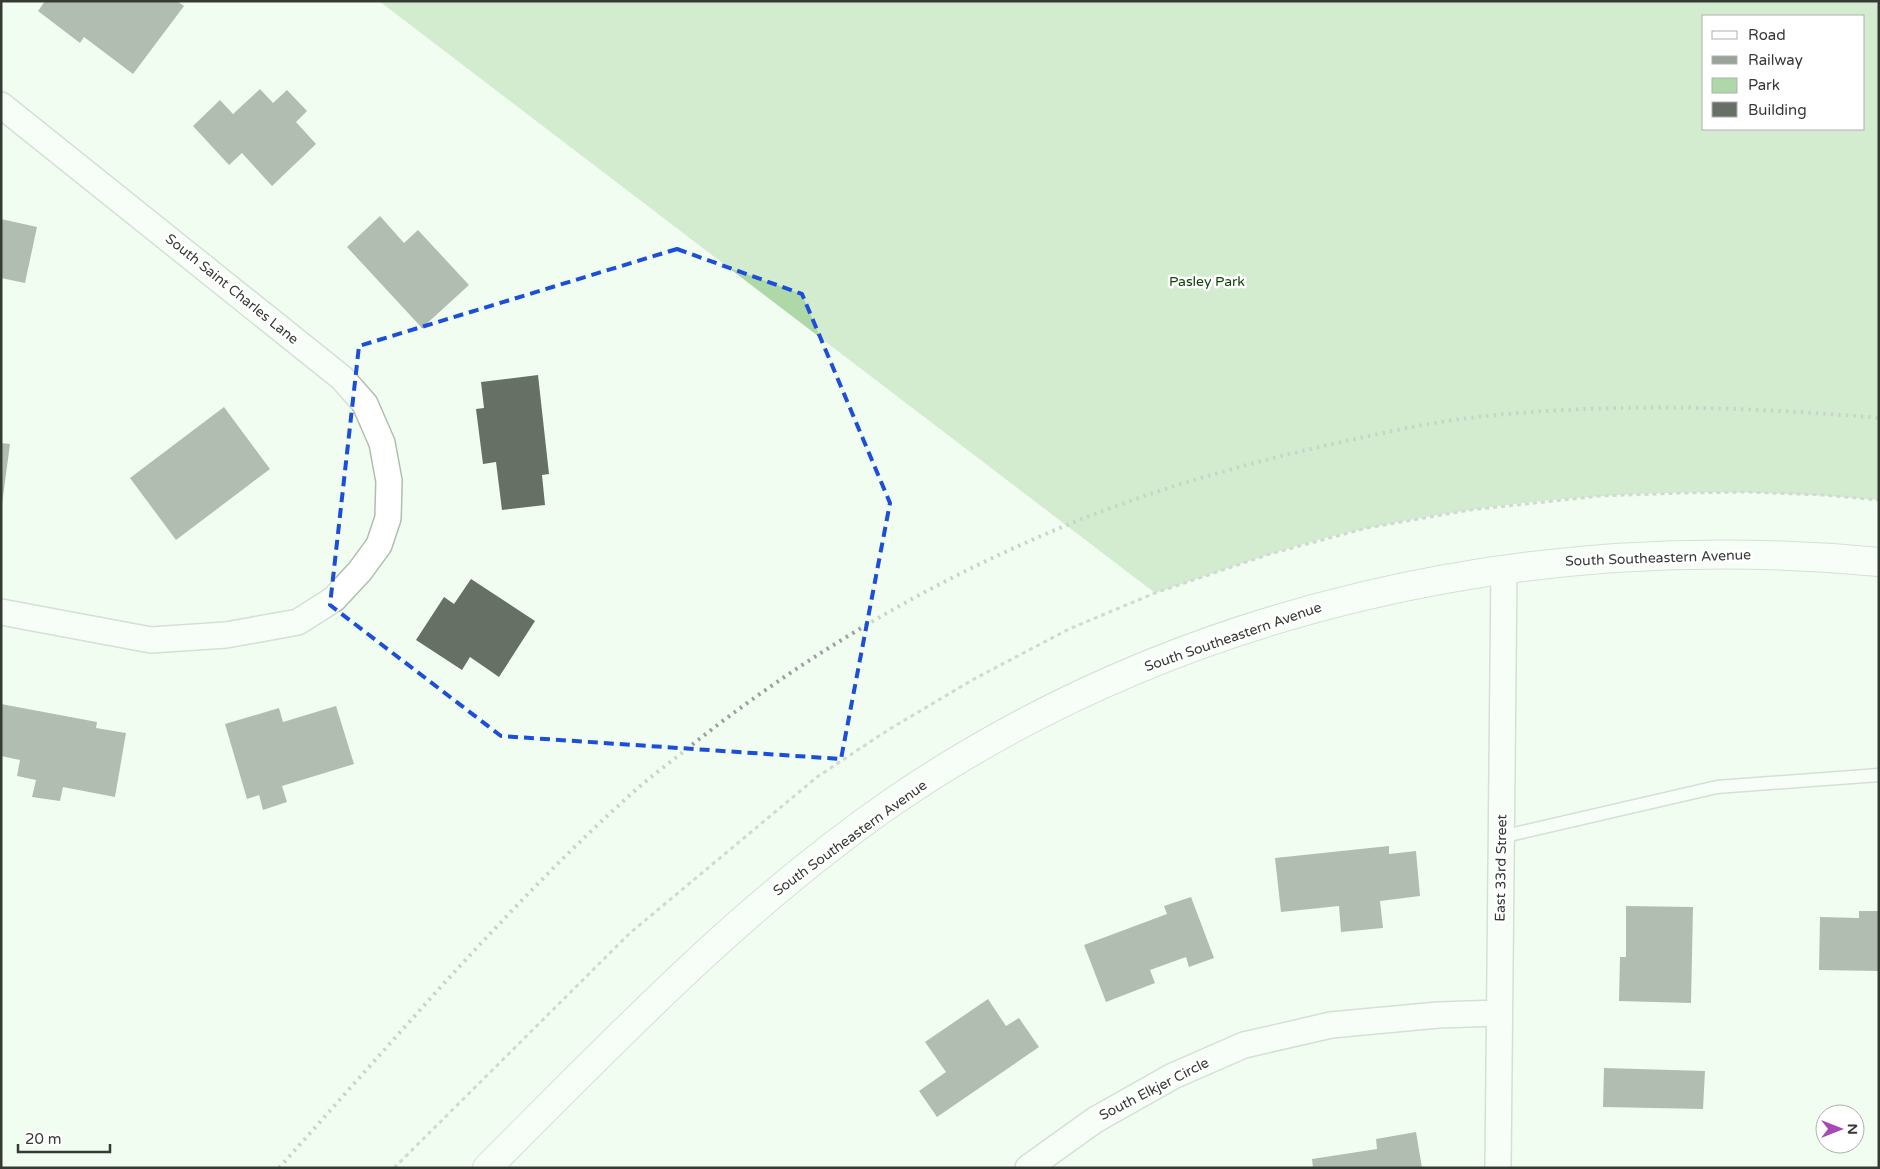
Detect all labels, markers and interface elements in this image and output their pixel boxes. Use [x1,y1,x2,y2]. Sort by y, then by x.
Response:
legend [1702,15,1865,130]
text: Road [1748,26,1786,44]
text: Railway [1748,51,1803,69]
text: Park [1748,76,1780,94]
text: Building [1748,101,1807,119]
street label: South Saint Charles Lane [162,230,302,348]
park label: Pasley Park [1169,273,1245,290]
street label: South Southeastern Avenue [1565,546,1751,570]
street label: South Southeastern Avenue [1142,599,1324,675]
street label: South Southeastern Avenue [770,776,930,900]
street label: East 33rd Street [1492,813,1510,922]
street label: South Elkjer Circle [1096,1054,1212,1124]
north arrow [1815,1104,1865,1154]
scale bar [18,1122,110,1154]
text: N [1844,1123,1861,1135]
text: 20 m [25,1130,62,1148]

